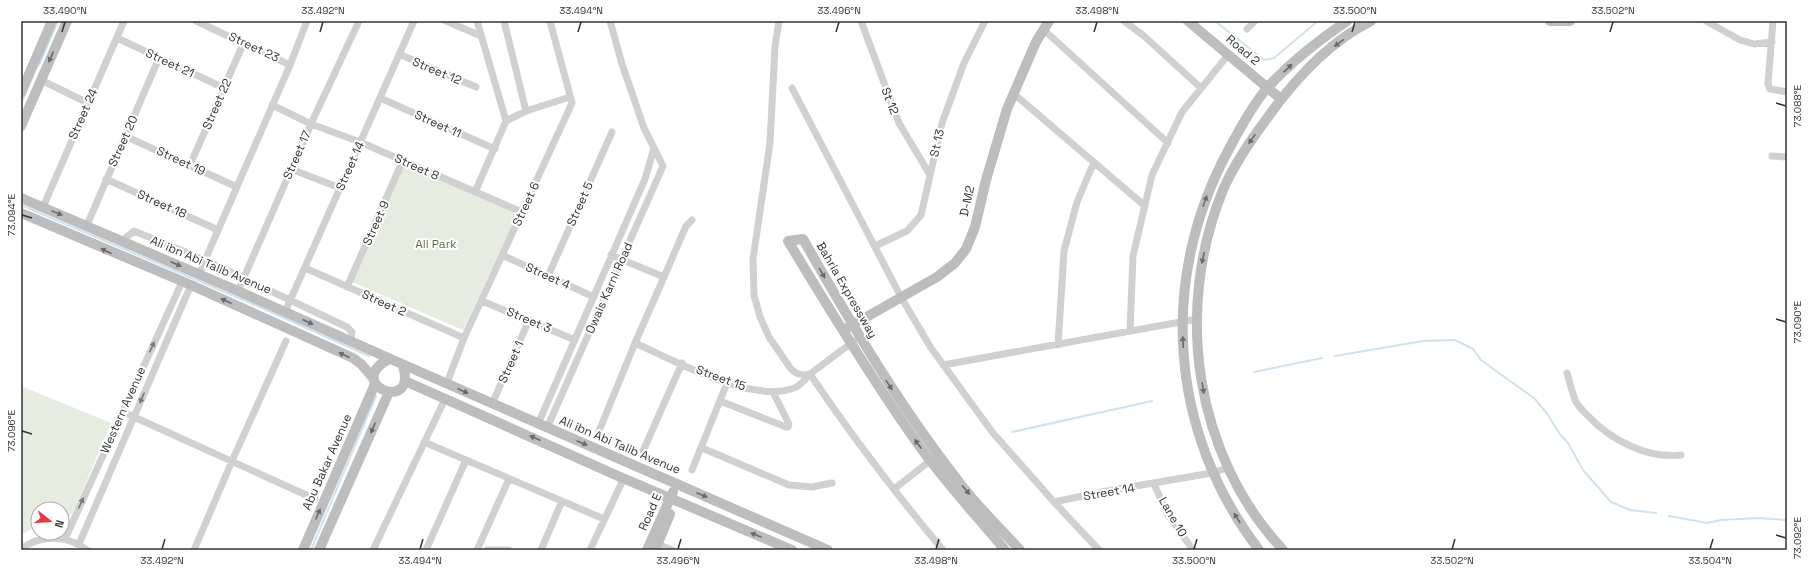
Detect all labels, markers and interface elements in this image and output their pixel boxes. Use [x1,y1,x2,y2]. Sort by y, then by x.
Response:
text: 33.490°N [43,4,87,17]
text: 33.492°N [301,4,345,17]
text: 33.494°N [559,4,603,17]
text: 33.496°N [817,4,861,17]
text: 33.498°N [1075,4,1119,17]
text: 33.500°N [1333,4,1377,17]
text: 33.502°N [1591,4,1635,17]
street label: Street 23 [226,28,282,66]
street label: Road 2 [1223,31,1263,69]
one-way arrow [1333,39,1344,47]
street label: Street 21 [143,45,197,81]
one-way arrow [48,51,54,62]
street label: Street 12 [410,53,464,89]
one-way arrow [1284,64,1293,73]
street label: Street 22 [199,76,235,132]
text: 73.088°E [1791,84,1804,127]
street label: St 12 [877,85,903,117]
street label: Street 24 [65,86,102,142]
street label: Street 11 [412,107,464,141]
street label: Street 20 [105,113,141,169]
street label: St 13 [926,127,948,159]
street label: Street 17 [279,128,315,182]
one-way arrow [1248,134,1256,144]
street label: Street 14 [332,138,368,193]
street label: Street 19 [154,143,208,179]
street label: Street 8 [392,150,442,184]
street label: Street 6 [509,179,543,229]
street label: Street 5 [563,179,597,229]
street label: D-M2 [956,184,978,218]
street label: Street 18 [135,186,189,222]
text: 73.094°E [5,193,18,236]
one-way arrow [1203,194,1209,206]
street label: Street 9 [359,198,393,248]
one-way arrow [51,210,63,216]
street label: Ali ibn Abi Talib Avenue [148,232,274,298]
park label: Ali Park [415,236,457,252]
street label: Bahria Expressway [813,239,881,341]
street label: Owais Karni Road [582,240,636,336]
one-way arrow [100,247,112,253]
one-way arrow [1200,252,1206,265]
street label: Street 4 [523,259,573,293]
one-way arrow [171,261,182,267]
one-way arrow [819,267,826,279]
street label: Street 2 [359,286,409,320]
one-way arrow [220,298,232,304]
text: 73.090°E [1791,300,1804,343]
street label: Street 3 [504,303,554,337]
one-way arrow [303,319,314,325]
one-way arrow [1180,336,1187,348]
street label: Street 1 [495,338,527,386]
one-way arrow [149,341,155,352]
one-way arrow [338,351,350,357]
street label: Street 15 [694,362,748,394]
street label: Western Avenue [97,364,149,456]
one-way arrow [886,379,893,391]
one-way arrow [1200,381,1206,394]
one-way arrow [458,388,470,394]
one-way arrow [139,392,145,404]
text: 73.096°E [5,410,18,452]
street label: Abu Bakar Avenue [299,411,355,513]
street label: Ali ibn Abi Talib Avenue [557,412,683,478]
one-way arrow [370,423,376,434]
one-way arrow [528,434,540,440]
one-way arrow [914,439,922,450]
one-way arrow [577,440,588,446]
street label: Street 14 [1082,479,1137,504]
one-way arrow [961,485,970,495]
street label: Road E [635,491,665,533]
one-way arrow [696,492,707,498]
street label: Lane 10 [1155,494,1191,540]
one-way arrow [78,498,84,509]
north arrow [30,501,70,541]
one-way arrow [316,508,322,520]
one-way arrow [1233,512,1240,524]
text: 73.092°E [1791,517,1804,559]
text: N [52,518,67,529]
one-way arrow [750,532,762,538]
text: 33.492°N [140,554,184,567]
text: 33.494°N [398,554,442,567]
text: 33.496°N [656,554,700,567]
text: 33.498°N [914,554,958,567]
text: 33.500°N [1172,554,1216,567]
text: 33.502°N [1430,554,1474,567]
text: 33.504°N [1688,554,1732,567]

